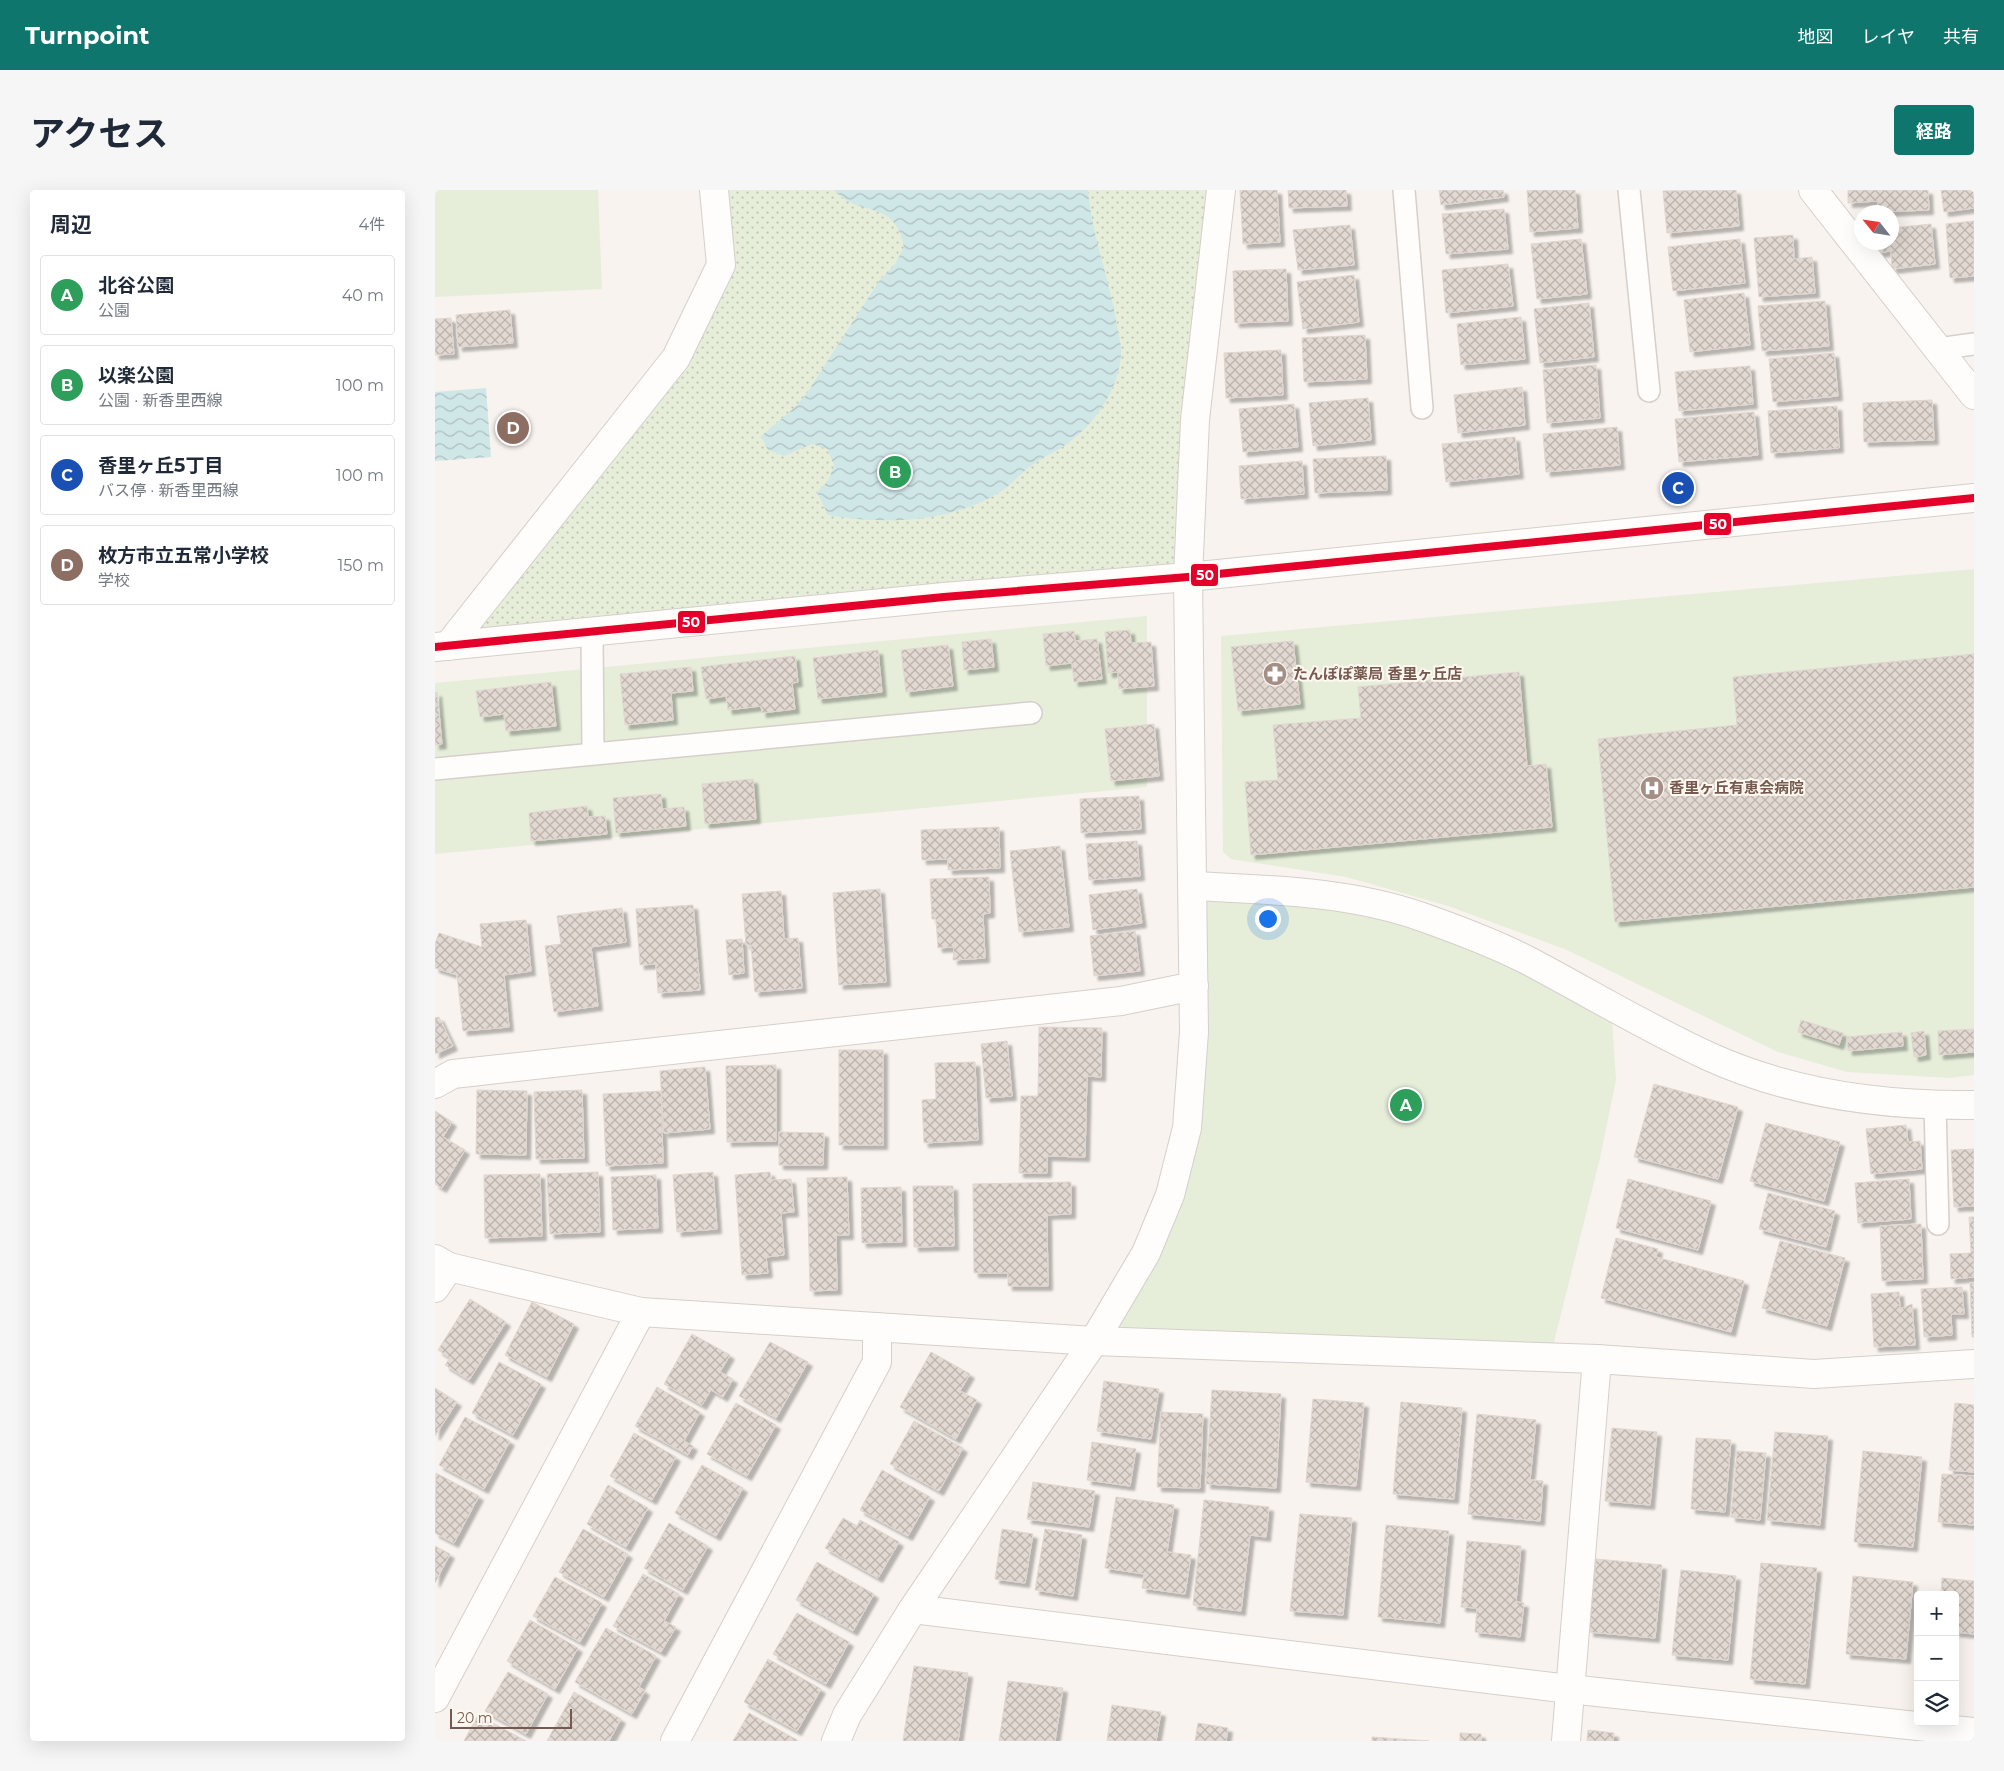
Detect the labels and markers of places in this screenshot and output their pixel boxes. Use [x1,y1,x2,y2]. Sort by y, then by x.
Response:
pin: D [497,409,529,447]
pin: B [879,453,911,491]
pin: C [1662,469,1694,507]
pharmacy icon: たんぽぽ薬局 香里ヶ丘店 [1262,661,1288,687]
place label: たんぽぽ薬局 香里ヶ丘店 [1293,664,1462,683]
hospital icon: 香里ヶ丘有恵会病院 [1639,775,1665,801]
place label: 香里ヶ丘有恵会病院 [1669,778,1804,797]
pin: A [1390,1086,1422,1124]

